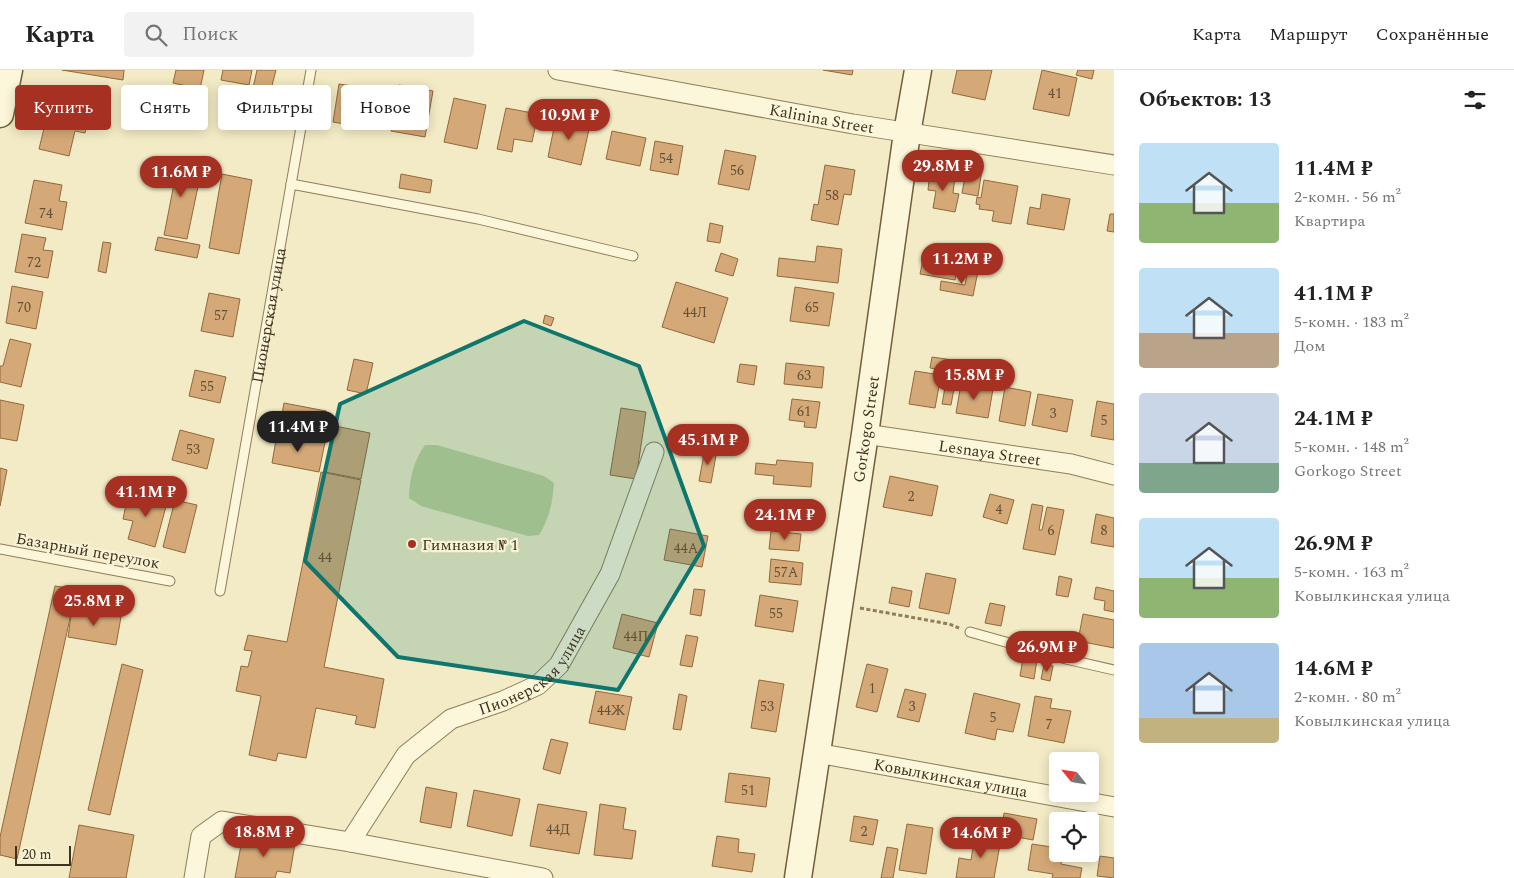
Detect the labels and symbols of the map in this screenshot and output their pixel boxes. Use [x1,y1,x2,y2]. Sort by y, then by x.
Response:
house number: 41 [1048,83,1062,104]
pin: 10.9M ₽ [523,98,615,141]
street label: Kalinina Street [767,98,876,140]
house number: 54 [659,148,673,169]
pin: 29.8M ₽ [897,150,989,192]
pin: 11.6M ₽ [135,156,227,198]
house number: 56 [730,160,744,181]
house number: 58 [825,185,839,206]
house number: 74 [39,203,53,224]
pin: 11.2M ₽ [916,242,1008,285]
street label: Пионерская улица [246,246,293,385]
house number: 72 [27,252,41,273]
house number: 70 [17,297,31,318]
house number: 65 [805,297,819,318]
house number: 44Л [683,302,707,323]
house number: 57 [214,305,228,326]
pin: 15.8M ₽ [928,358,1020,401]
house number: 63 [797,365,811,386]
street label: Gorkogo Street [847,374,886,484]
house number: 55 [200,376,214,397]
house number: 61 [797,401,811,422]
house number: 3 [1050,403,1057,424]
pin: 11.4M ₽ [252,410,344,453]
house number: 5 [1101,410,1108,431]
pin: 45.1M ₽ [662,424,754,466]
street label: Lesnaya Street [937,434,1043,473]
house number: 53 [186,439,200,460]
pin: 41.1M ₽ [100,476,192,518]
house number: 2 [908,486,915,507]
pin: 24.1M ₽ [739,498,831,541]
house number: 4 [996,499,1003,520]
house number: 6 [1048,520,1055,541]
house number: 8 [1101,520,1108,541]
street label: Базарный переулок [14,527,162,575]
place label: Гимназия № 1 [422,533,518,557]
marker: Гимназия № 1 [406,538,418,550]
house number: 44А [674,538,699,559]
house number: 44 [318,547,332,568]
house number: 57А [774,562,799,583]
pin: 25.8M ₽ [48,584,140,627]
house number: 55 [769,603,783,624]
street label: Пионерская улица [475,621,592,722]
house number: 44П [624,626,649,647]
pin: 26.9M ₽ [1001,630,1093,673]
house number: 1 [869,678,876,699]
house number: 53 [760,696,774,717]
house number: 3 [909,696,916,717]
house number: 44Ж [597,700,625,721]
house number: 5 [990,707,997,728]
house number: 7 [1046,714,1053,735]
north arrow [1049,752,1099,802]
street label: Ковылкинская улица [872,753,1030,804]
house number: 51 [741,780,755,801]
pin: 18.8M ₽ [218,816,310,858]
pin: 14.6M ₽ [935,816,1027,859]
house number: 44Д [546,819,570,840]
house number: 2 [861,821,868,842]
scale bar [15,843,71,866]

